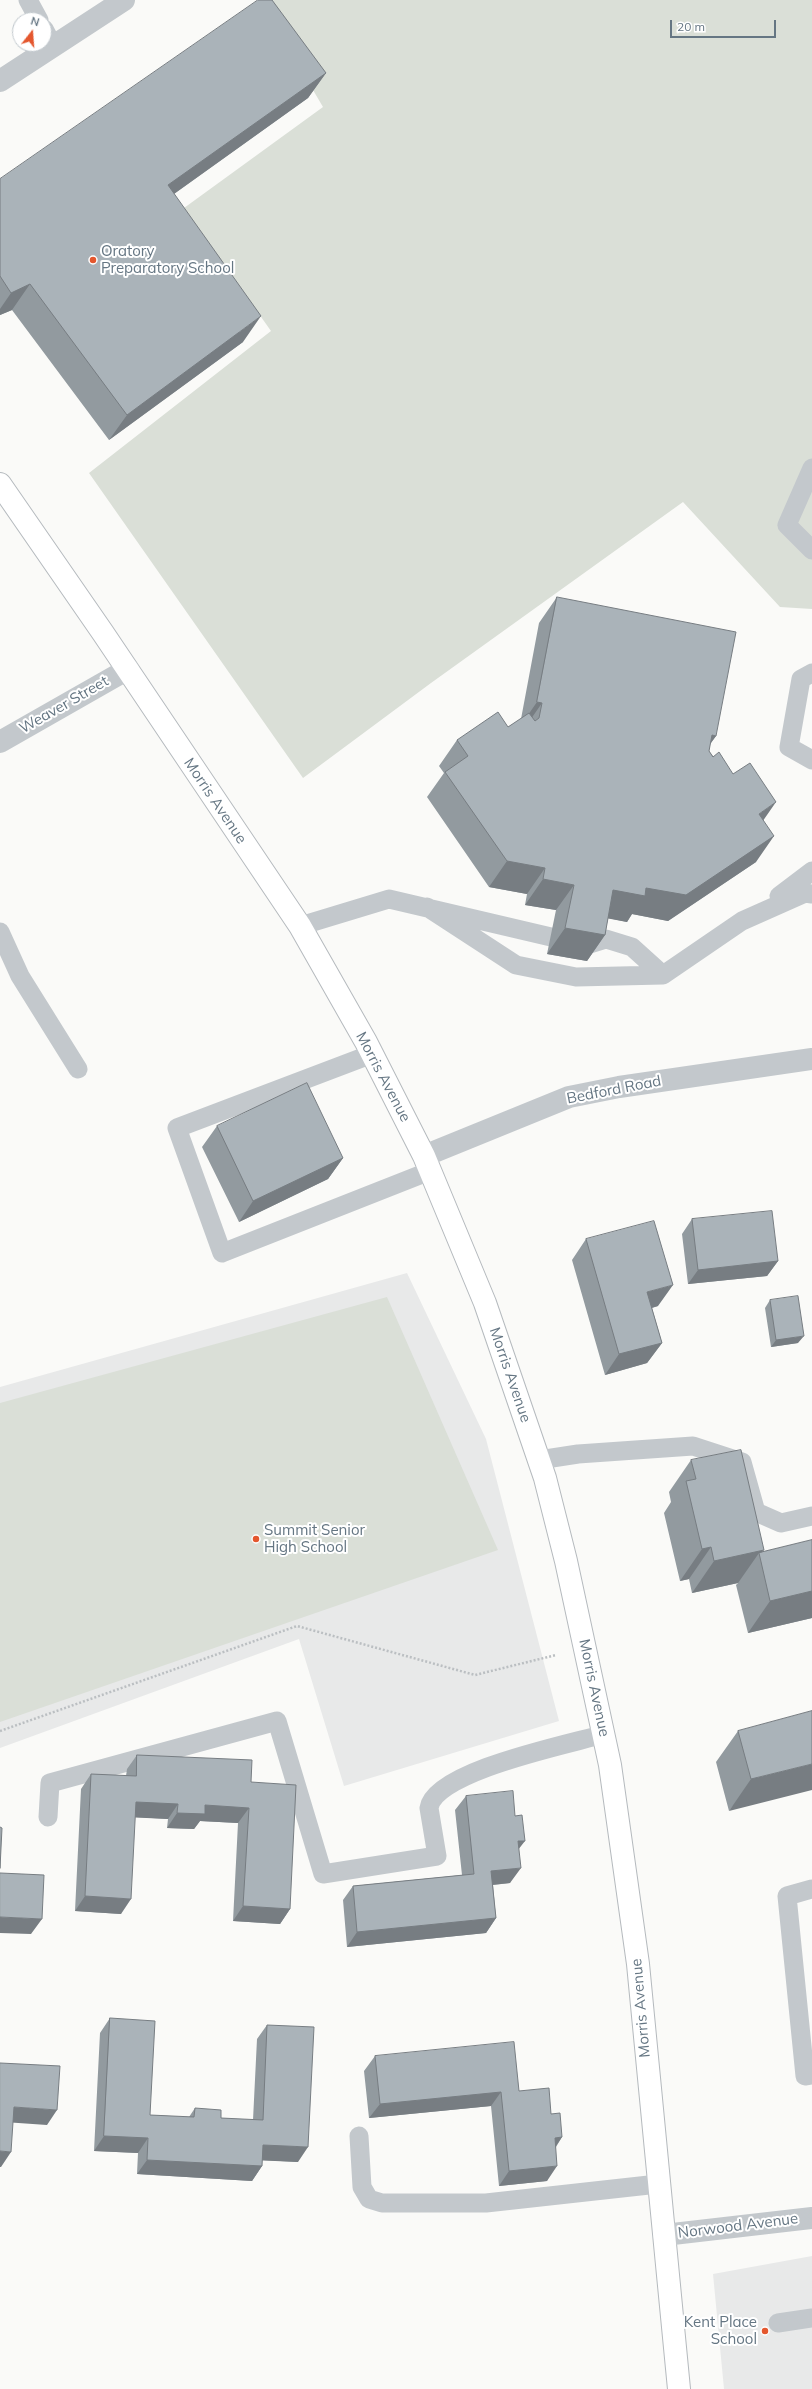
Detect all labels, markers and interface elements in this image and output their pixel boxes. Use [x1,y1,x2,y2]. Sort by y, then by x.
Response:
north arrow [12,12,52,52]
scale bar [672,12,778,38]
text: N [29,14,41,29]
text: 20 m [677,19,705,34]
place label: Oratory Preparatory School [101,242,234,277]
marker: Oratory Preparatory School [88,255,98,265]
street label: Weaver Street [16,672,112,738]
street label: Morris Avenue [180,755,250,847]
street label: Morris Avenue [352,1029,414,1125]
street label: Bedford Road [565,1072,663,1108]
street label: Morris Avenue [485,1325,535,1425]
place label: Summit Senior High School [264,1521,365,1556]
marker: Summit Senior High School [251,1534,261,1544]
street label: Morris Avenue [575,1637,613,1739]
street label: Morris Avenue [628,1958,654,2058]
street label: Norwood Avenue [677,2210,799,2242]
place label: Kent Place School [684,2313,757,2348]
marker: Kent Place School [760,2326,770,2336]

